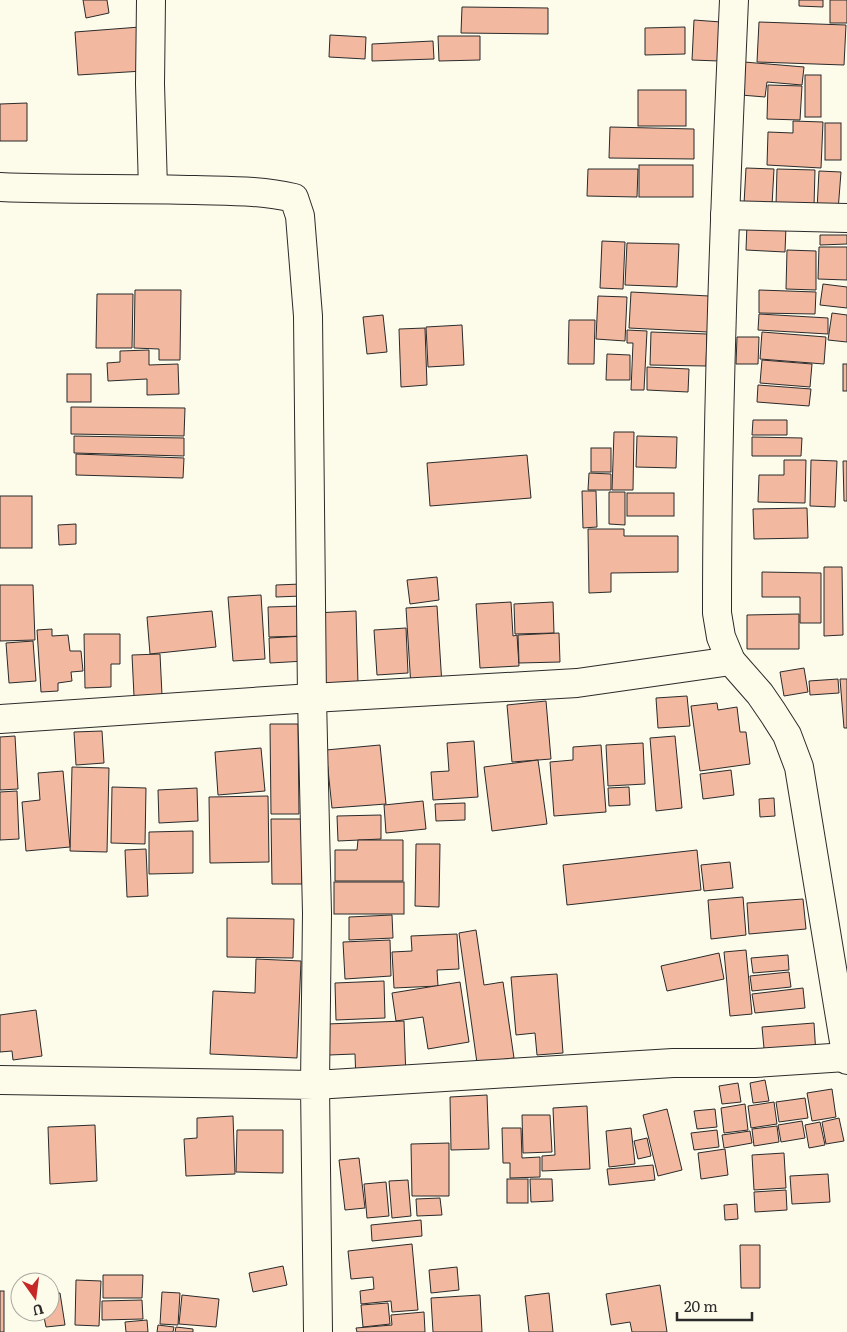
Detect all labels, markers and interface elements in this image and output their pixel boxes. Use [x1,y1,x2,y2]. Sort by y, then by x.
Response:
north arrow [10,1272,60,1322]
scale bar [677,1290,752,1322]
text: 20 m [684,1294,718,1317]
text: U [31,1300,46,1322]

